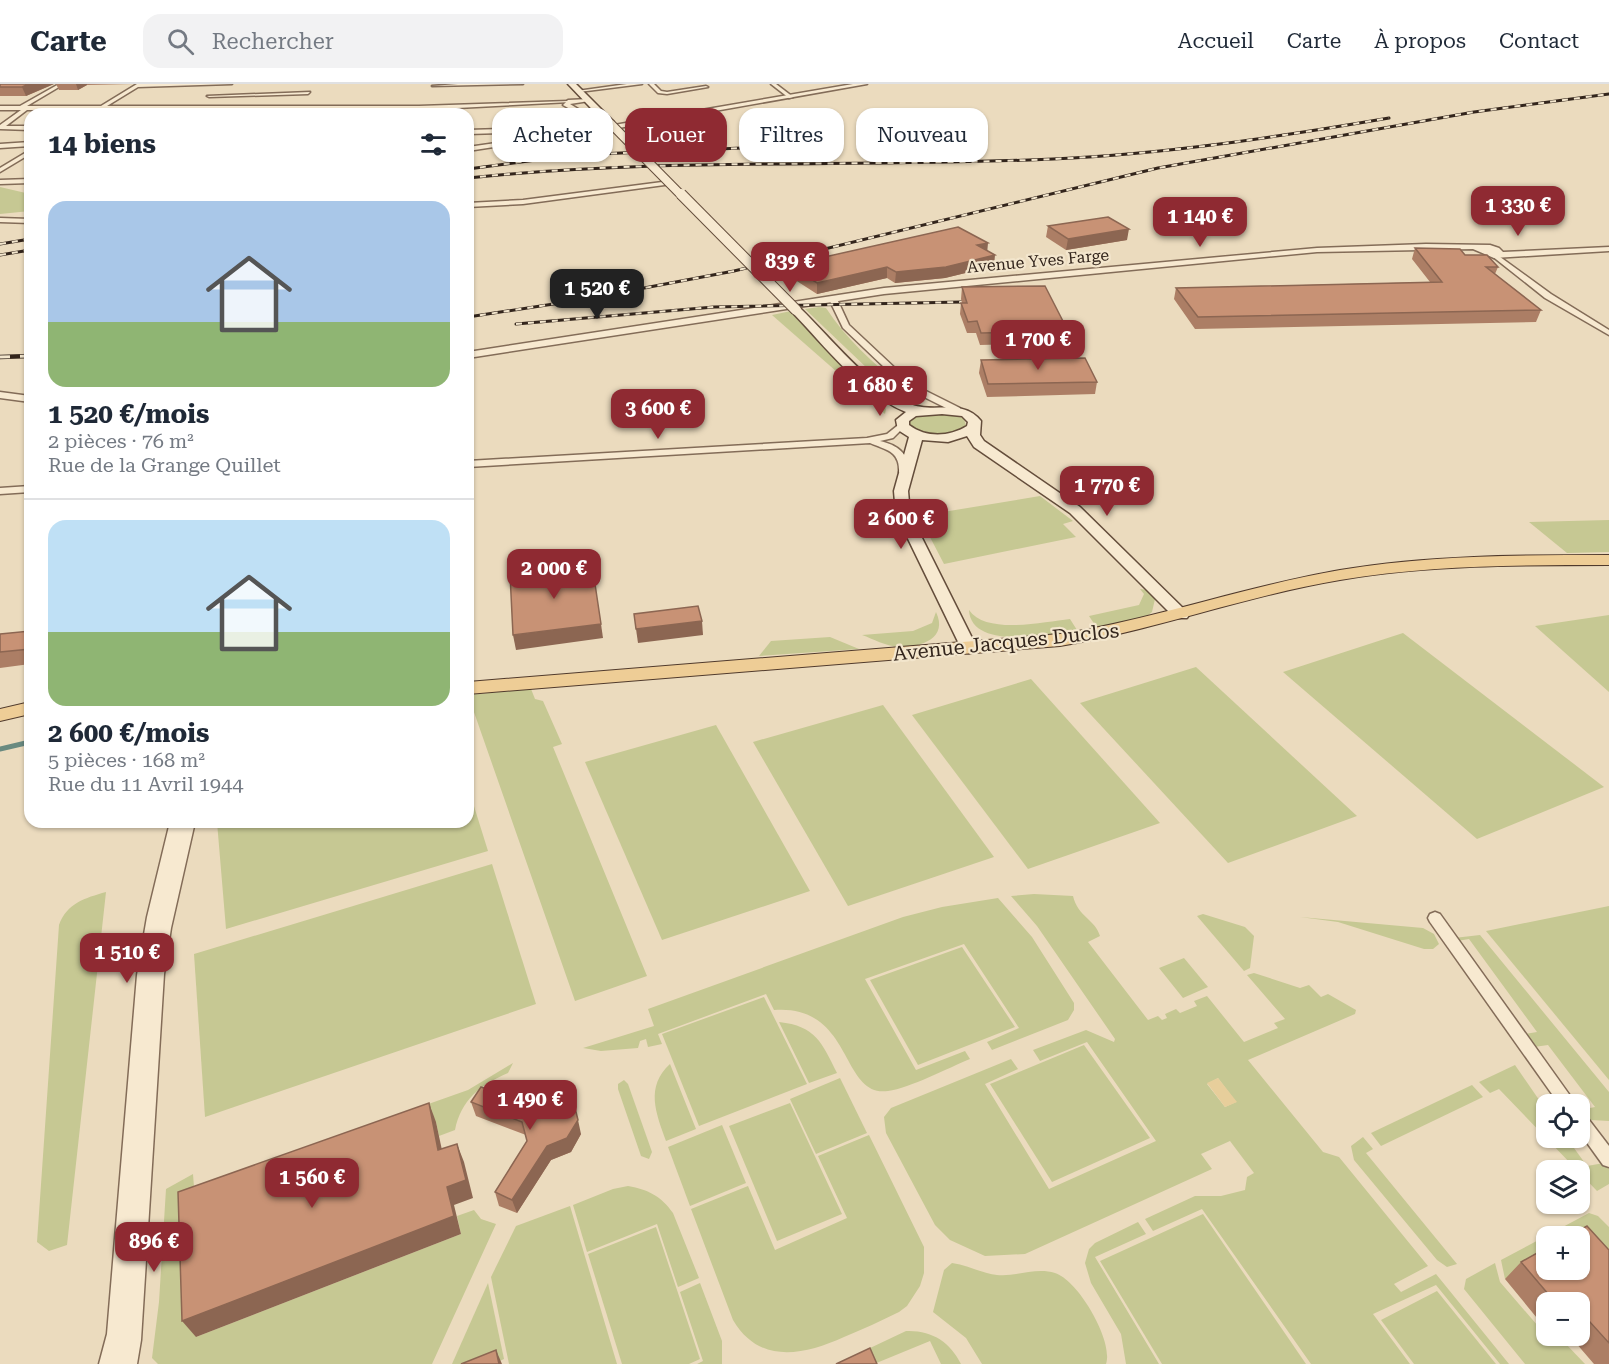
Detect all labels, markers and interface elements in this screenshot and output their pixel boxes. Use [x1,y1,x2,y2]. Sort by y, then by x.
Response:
search box [143,14,563,68]
text: Carte [30,25,107,58]
icon: search [164,25,197,58]
text: Rechercher [212,29,334,54]
text: Accueil [1178,29,1254,53]
text: Carte [1287,29,1341,53]
text: À propos [1374,29,1466,53]
text: Contact [1499,29,1579,53]
chip: Acheter [492,108,613,162]
chip: Louer [625,108,727,162]
chip: Filtres [739,108,844,162]
chip: Nouveau [856,108,988,162]
icon: filters [417,128,450,161]
text: 14 biens [48,129,156,159]
pin: 1 330 € [1463,186,1573,237]
text: 1 330 € [1485,193,1551,217]
pin: 1 140 € [1145,197,1255,248]
text: 1 140 € [1167,204,1233,228]
icon: home [195,240,303,348]
pin: 839 € [748,242,832,293]
street label: Avenue Yves Farge [966,245,1110,277]
text: 839 € [765,249,815,273]
pin: 1 520 € [542,269,652,320]
text: 1 520 € [564,276,630,300]
pin: 1 700 € [983,320,1093,371]
text: 1 700 € [1005,327,1071,351]
pin: 1 680 € [825,366,935,417]
text: 1 680 € [847,373,913,397]
pin: 3 600 € [603,389,713,440]
text: 3 600 € [625,396,691,420]
text: 1 520 €/mois [48,399,209,429]
text: 2 pièces · 76 m² [48,429,194,453]
text: Rue de la Grange Quillet [48,453,281,477]
pin: 1 770 € [1052,466,1162,517]
text: 1 770 € [1074,473,1140,497]
pin: 2 600 € [846,499,956,550]
text: 2 600 € [868,506,934,530]
pin: 2 000 € [499,549,609,600]
text: 2 000 € [521,556,587,580]
icon: home [195,559,303,667]
street label: Avenue Jacques Duclos [892,618,1120,666]
text: 2 600 €/mois [48,718,209,748]
text: 5 pièces · 168 m² [48,748,205,772]
text: Rue du 11 Avril 1944 [48,772,243,796]
pin: 1 510 € [72,933,182,984]
text: 1 510 € [94,940,160,964]
pin: 1 490 € [475,1080,585,1131]
text: 1 490 € [497,1087,563,1111]
map controls [1536,1094,1590,1346]
button: locate [1536,1094,1590,1148]
pin: 1 560 € [257,1158,367,1209]
button: layers [1536,1160,1590,1214]
text: 1 560 € [279,1165,345,1189]
pin: 896 € [112,1222,196,1273]
button: + [1536,1226,1590,1280]
text: 896 € [129,1229,179,1253]
button: − [1536,1292,1590,1346]

